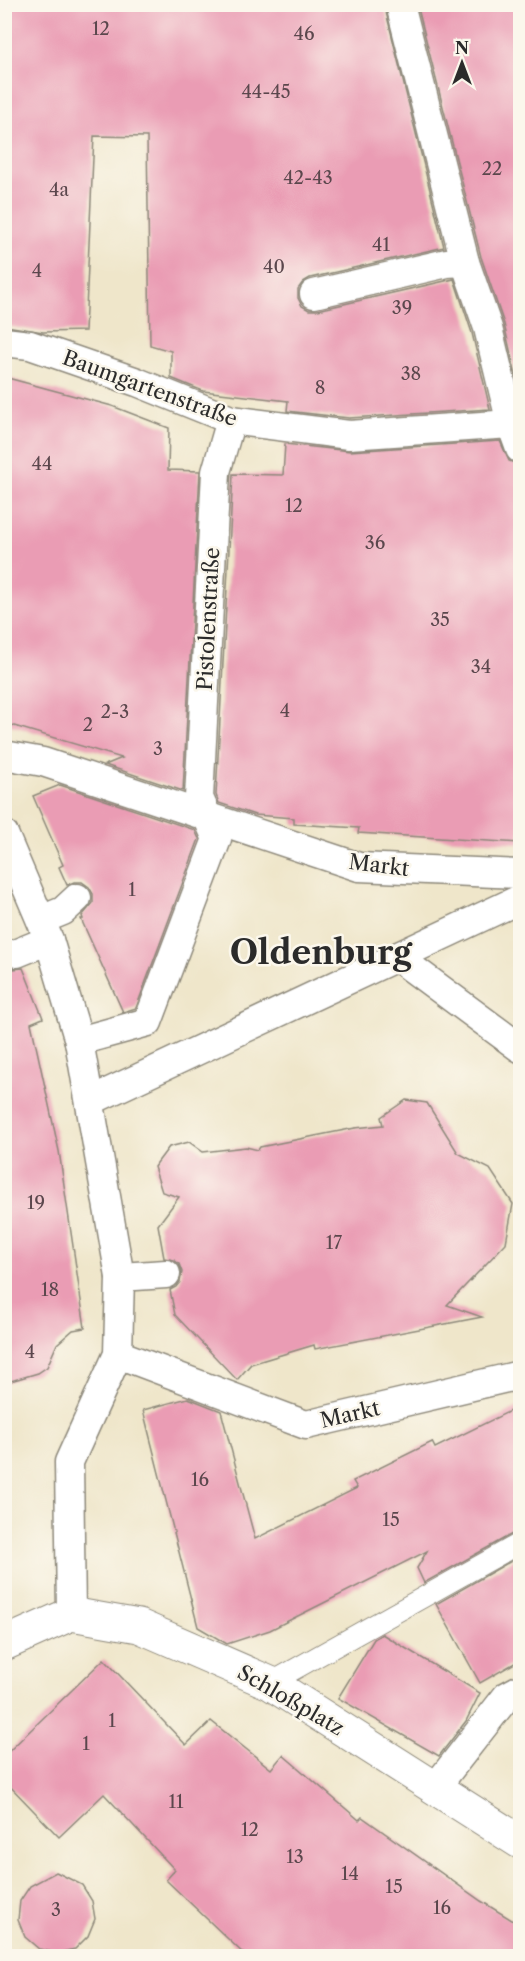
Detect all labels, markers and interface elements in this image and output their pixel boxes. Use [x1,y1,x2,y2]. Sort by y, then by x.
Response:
house number: 12 [92,18,110,40]
house number: 46 [294,23,314,45]
north arrow [432,33,492,93]
text: N [455,38,469,58]
house number: 44-45 [241,81,291,103]
house number: 22 [482,158,502,180]
house number: 42-43 [283,167,333,189]
house number: 4a [49,179,69,201]
house number: 41 [372,234,390,256]
house number: 40 [263,256,285,278]
house number: 4 [32,260,42,282]
house number: 39 [392,297,412,319]
street label: Baumgartenstraße [59,345,241,431]
house number: 38 [401,363,421,385]
house number: 8 [315,377,325,399]
house number: 44 [32,453,52,475]
house number: 12 [285,495,303,517]
house number: 36 [365,532,385,554]
street label: Pistolenstraße [192,547,224,691]
house number: 35 [430,609,450,631]
house number: 34 [471,656,491,678]
house number: 4 [280,700,290,722]
house number: 2-3 [101,701,129,723]
house number: 2 [83,714,93,736]
house number: 3 [153,738,163,760]
street label: Markt [347,849,411,881]
house number: 1 [128,879,136,901]
district label: Oldenburg [230,932,413,973]
house number: 19 [27,1192,45,1214]
house number: 17 [326,1232,342,1254]
house number: 18 [41,1279,59,1301]
house number: 4 [25,1341,35,1363]
street label: Markt [318,1395,383,1433]
house number: 16 [191,1469,209,1491]
house number: 15 [382,1509,400,1531]
street label: Schloßplatz [233,1659,349,1741]
house number: 1 [108,1710,116,1732]
house number: 1 [82,1733,90,1755]
house number: 11 [168,1791,184,1813]
house number: 12 [241,1819,259,1841]
house number: 13 [286,1846,304,1868]
house number: 14 [341,1863,359,1885]
house number: 15 [385,1876,403,1898]
house number: 16 [433,1897,451,1919]
house number: 3 [51,1899,61,1921]

